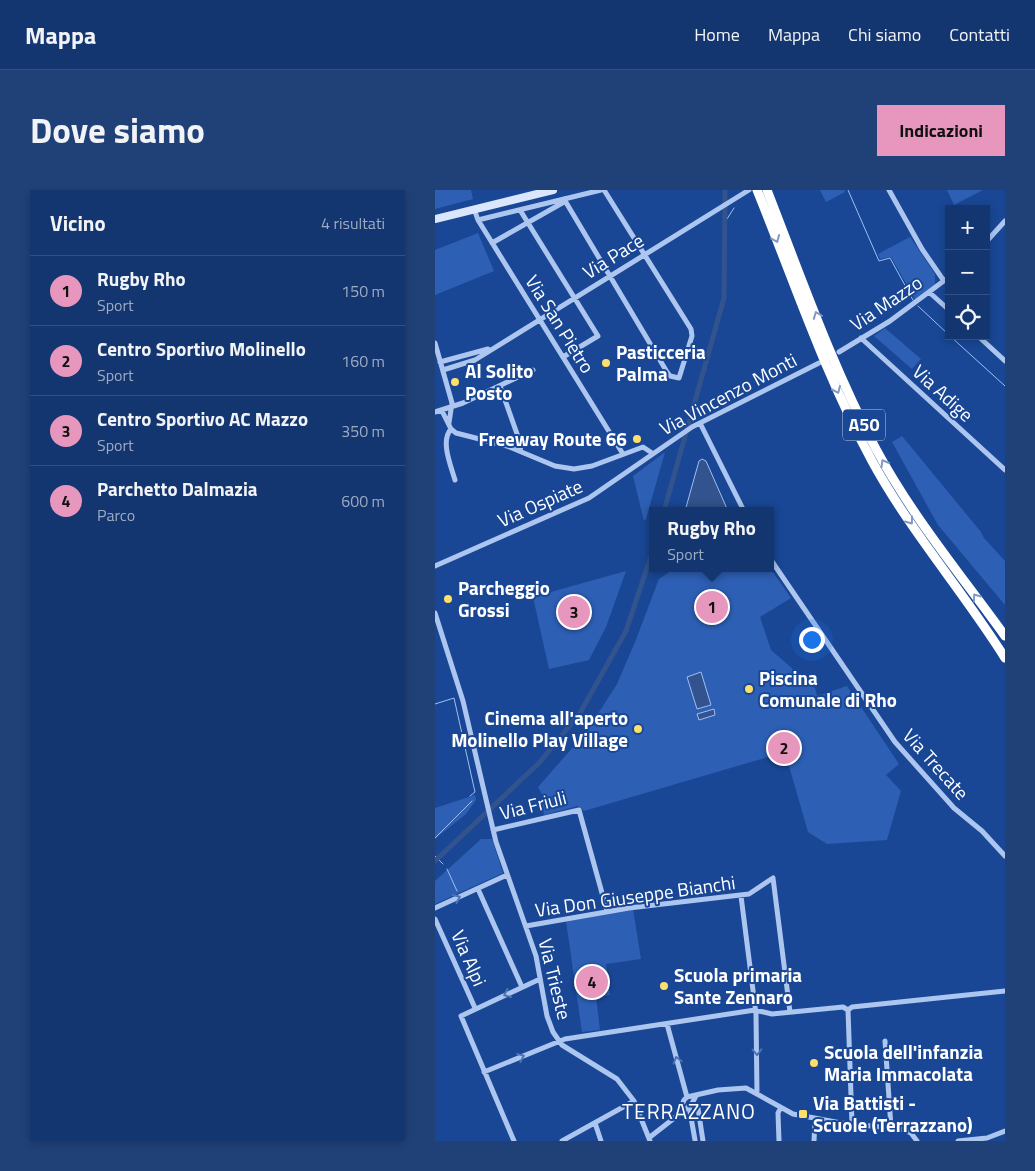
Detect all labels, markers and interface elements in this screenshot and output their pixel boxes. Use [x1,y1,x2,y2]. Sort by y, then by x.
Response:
text: Mappa [25,17,96,53]
text: Home [694,21,740,48]
text: Mappa [768,21,820,48]
text: Chi siamo [848,21,921,48]
text: Contatti [949,21,1010,48]
text: Dove siamo [30,103,205,157]
button: Indicazioni [877,105,1005,156]
map controls [945,205,990,340]
button: + [945,205,990,250]
text: Vicino [50,207,106,239]
text: 4 risultati [321,211,385,235]
street label: Via Pace [576,225,649,286]
one-way arrow [770,234,780,243]
button: − [945,250,990,295]
text: Rugby Rho [97,264,186,293]
street label: Via Mazzo [844,268,928,337]
street label: Via San Pietro [519,269,602,379]
text: 1 [62,279,70,303]
text: 150 m [341,279,385,303]
text: Sport [97,293,134,317]
button: locate [945,295,990,340]
one-way arrow [812,312,822,320]
text: Centro Sportivo Molinello [97,334,306,363]
place label: Pasticceria Palma [616,337,706,388]
street label: Via Vincenzo Monti [654,345,802,442]
text: 2 [62,349,70,373]
text: 160 m [341,349,385,373]
place label: Al Solito Posto [465,356,533,407]
marker: Pasticceria Palma [600,357,612,369]
street label: Via Adige [906,357,980,428]
text: Sport [97,363,134,387]
marker: Al Solito Posto [449,376,461,388]
one-way arrow [830,385,841,394]
text: Centro Sportivo AC Mazzo [97,404,308,433]
road number: A50 [843,410,885,440]
text: 3 [62,419,70,443]
text: 350 m [341,419,385,443]
place label: Freeway Route 66 [479,424,627,453]
text: Sport [97,433,134,457]
marker: Freeway Route 66 [631,433,643,445]
one-way arrow [880,460,890,469]
street label: Via Ospiate [493,471,587,534]
text: Parchetto Dalmazia [97,474,258,503]
text: 4 [62,489,70,513]
text: 600 m [341,489,385,513]
text: Parco [97,503,135,527]
popup [649,507,774,572]
text: Rugby Rho [667,513,756,542]
one-way arrow [904,515,913,525]
text: Sport [667,542,704,566]
place label: Parcheggio Grossi [458,573,550,624]
pin: 1 [696,588,728,626]
marker: Parcheggio Grossi [442,593,454,605]
pin: 3 [558,593,590,631]
one-way arrow [974,594,982,603]
your location [799,627,825,653]
place label: Piscina Comunale di Rho [759,663,897,714]
marker: Piscina Comunale di Rho [743,683,755,695]
place label: Cinema all'aperto Molinello Play Village [451,703,628,754]
street label: Via Trecate [896,722,976,806]
marker: Cinema all'aperto Molinello Play Village [632,723,644,735]
pin: 2 [768,729,800,767]
street label: Via Friuli [496,782,569,827]
street label: Via Don Giuseppe Bianchi [533,867,737,924]
one-way arrow [452,894,461,905]
street label: Via Alpi [444,925,495,991]
street label: Via Trieste [531,935,580,1023]
place label: Scuola primaria Sante Zennaro [674,960,802,1011]
pin: 4 [576,963,608,1001]
marker: Scuola primaria Sante Zennaro [658,980,670,992]
one-way arrow [503,987,512,998]
place label: Scuola dell'infanzia Maria Immacolata [824,1037,983,1088]
one-way arrow [751,1048,762,1056]
one-way arrow [516,1052,525,1063]
one-way arrow [673,1057,683,1065]
marker: Scuola dell'infanzia Maria Immacolata [808,1057,820,1069]
place label: Via Battisti - Scuole (Terrazzano) [813,1088,973,1139]
district label: TERRAZZANO [622,1095,756,1127]
marker: Via Battisti - Scuole (Terrazzano) [797,1108,809,1120]

